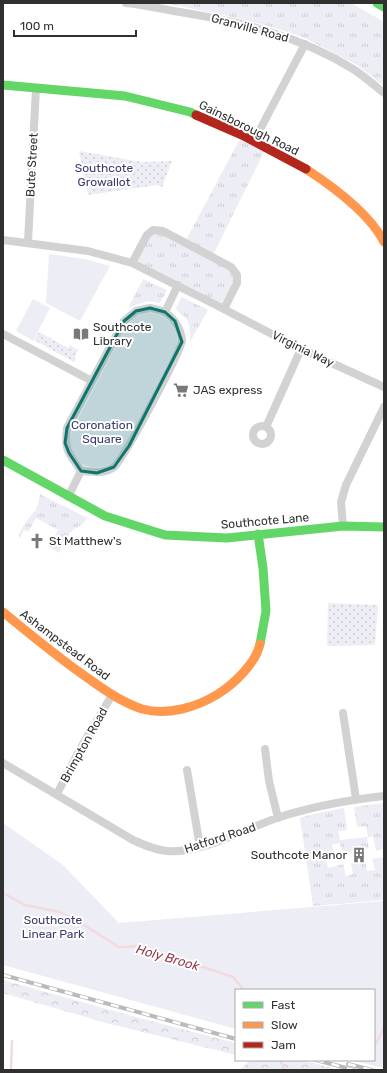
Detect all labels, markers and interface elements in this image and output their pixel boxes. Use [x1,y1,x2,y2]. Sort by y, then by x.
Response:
street label: Granville Road [210,11,290,45]
scale bar [14,12,136,38]
text: 100 m [20,19,54,33]
street label: Gainsborough Road [197,98,301,158]
street label: Bute Street [23,132,41,197]
park label: Southcote Growallot [75,161,133,189]
place label: Southcote Library [93,320,152,348]
library icon: Southcote Library [72,325,90,343]
street label: Virginia Way [270,328,337,370]
supermarket icon: JAS express [172,381,190,399]
place label: JAS express [193,383,262,397]
park label: Coronation Square [71,418,133,446]
street label: Southcote Lane [220,510,310,532]
church icon: St Matthew's [28,532,46,550]
place label: St Matthew's [49,534,122,548]
street label: Ashampstead Road [17,607,113,683]
street label: Brimpton Road [58,705,110,785]
street label: Hatford Road [183,820,257,856]
building icon: Southcote Manor [350,846,368,864]
place label: Southcote Manor [251,848,347,862]
park label: Southcote Linear Park [22,913,85,941]
water label: Holy Brook [134,941,202,974]
legend [235,989,375,1061]
text: Fast [271,998,295,1012]
text: Slow [271,1018,298,1032]
text: Jam [271,1038,296,1052]

